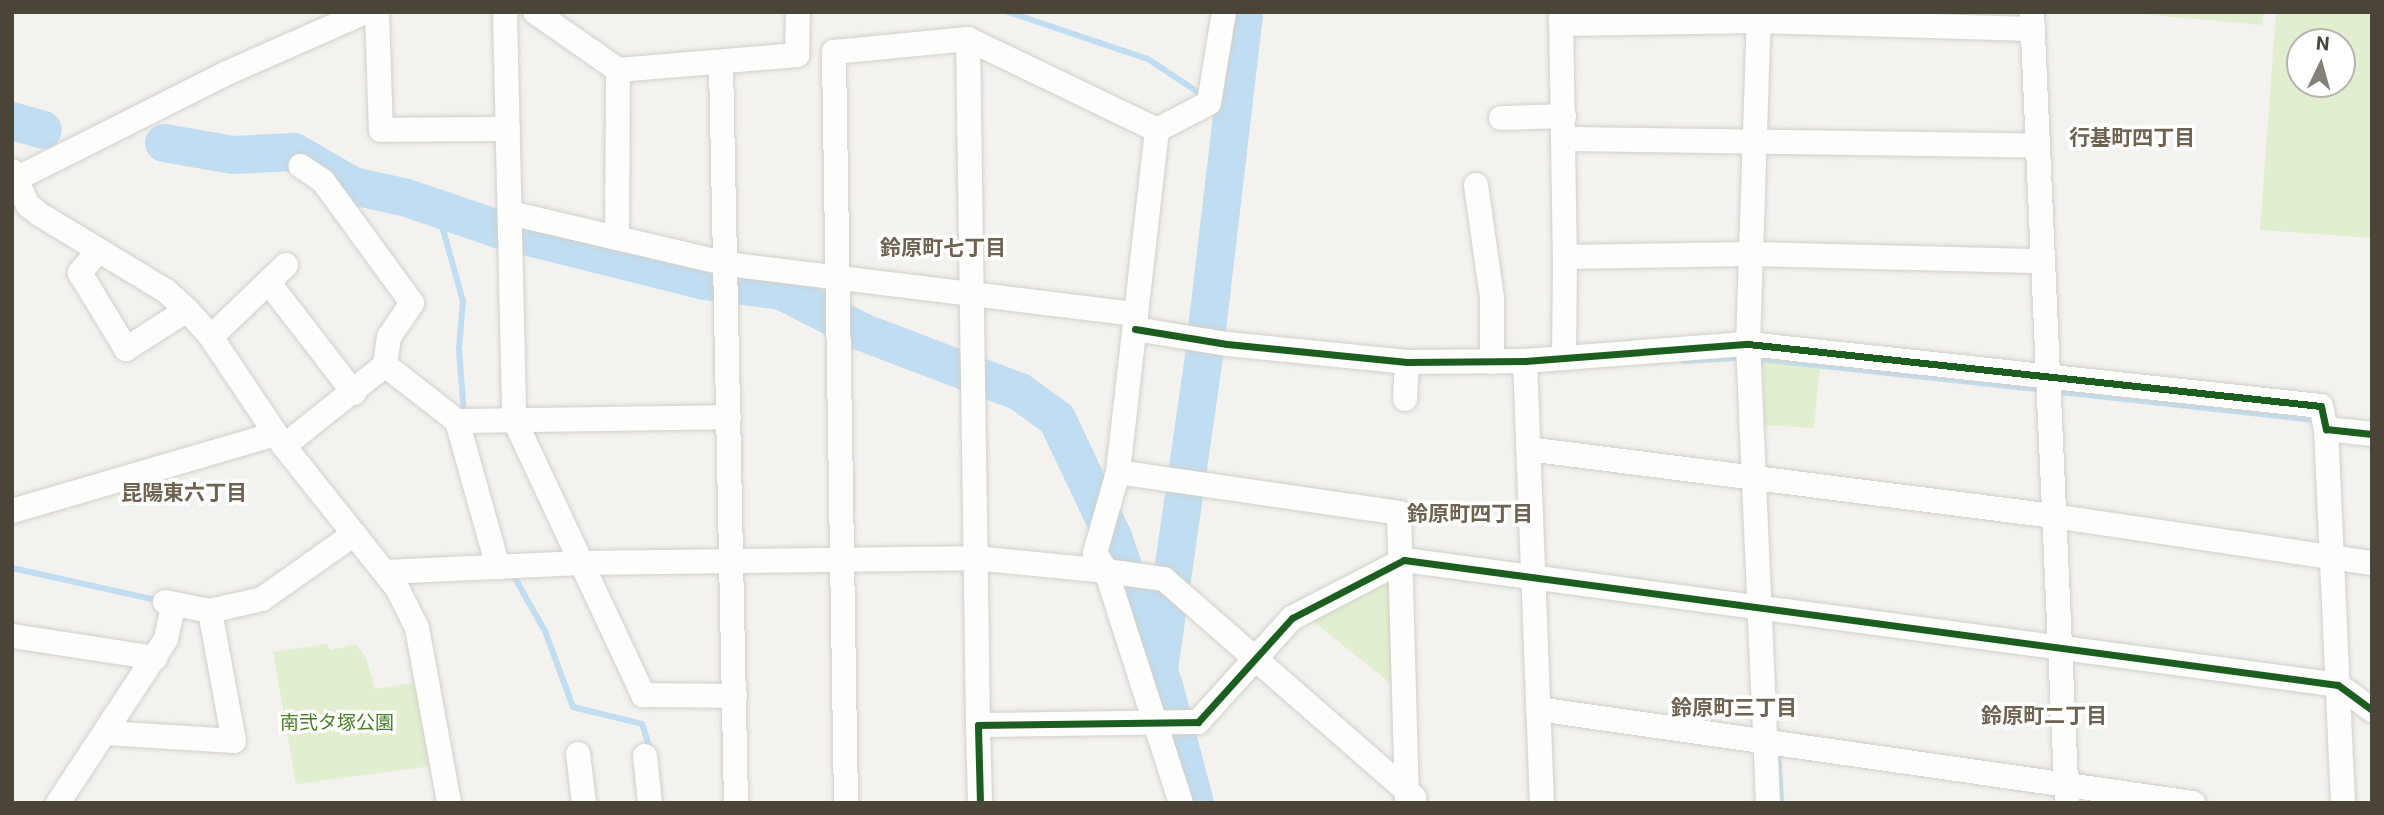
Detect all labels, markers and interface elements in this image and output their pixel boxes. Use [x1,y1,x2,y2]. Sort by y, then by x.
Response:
north arrow [2286,28,2356,98]
text: N [2315,32,2330,56]
district label: 行基町四丁目 [2069,125,2195,151]
district label: 鈴原町七丁目 [880,235,1006,261]
district label: 昆陽東六丁目 [121,480,247,506]
district label: 鈴原町四丁目 [1407,501,1533,527]
district label: 鈴原町三丁目 [1671,695,1797,721]
district label: 鈴原町二丁目 [1981,703,2107,729]
park label: 南弐タ塚公園 [280,712,394,734]

